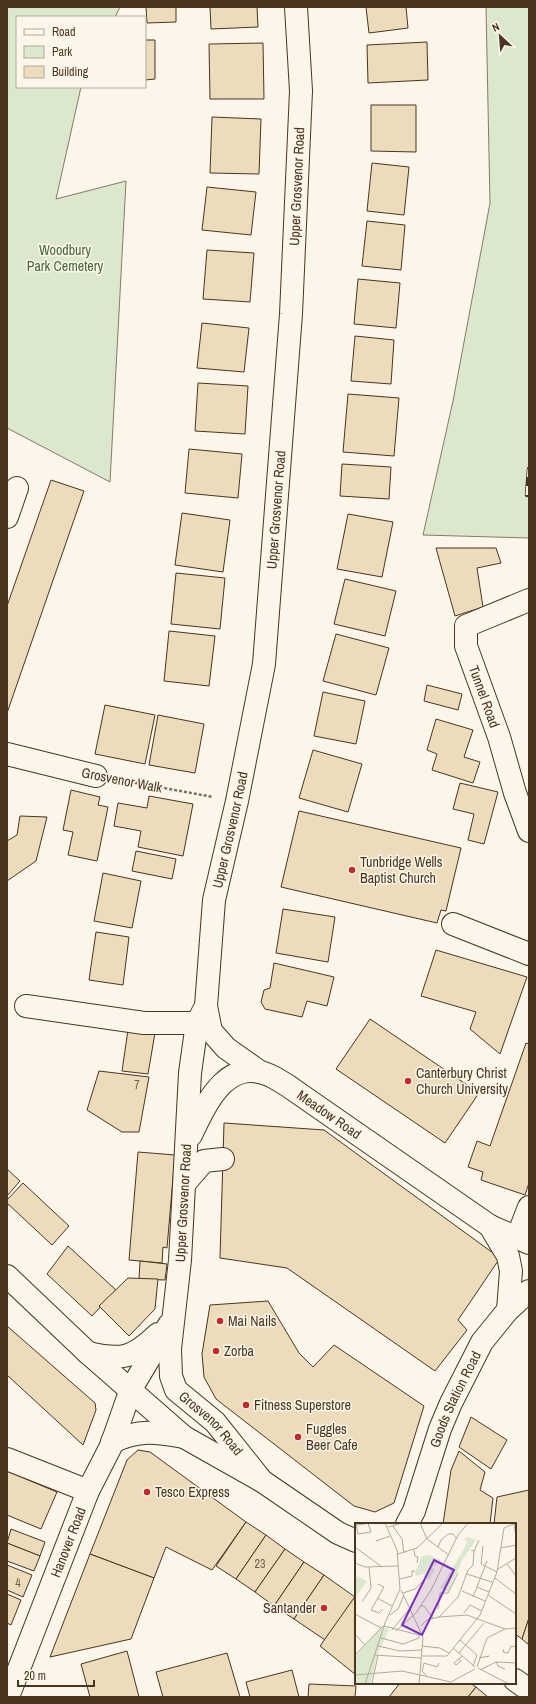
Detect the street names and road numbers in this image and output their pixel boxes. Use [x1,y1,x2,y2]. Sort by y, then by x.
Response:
street label: Upper Grosvenor Road [285,127,308,246]
street label: Upper Grosvenor Road [262,450,289,570]
street label: Tunnel Road [465,663,504,730]
street label: Grosvenor Walk [80,763,164,797]
street label: Upper Grosvenor Road [208,770,252,890]
street label: Meadow Road [294,1086,365,1143]
street label: Upper Grosvenor Road [171,1143,195,1263]
street label: Goods Station Road [426,1348,485,1450]
street label: Grosvenor Road [175,1387,247,1459]
street label: Hanover Road [46,1504,90,1580]

